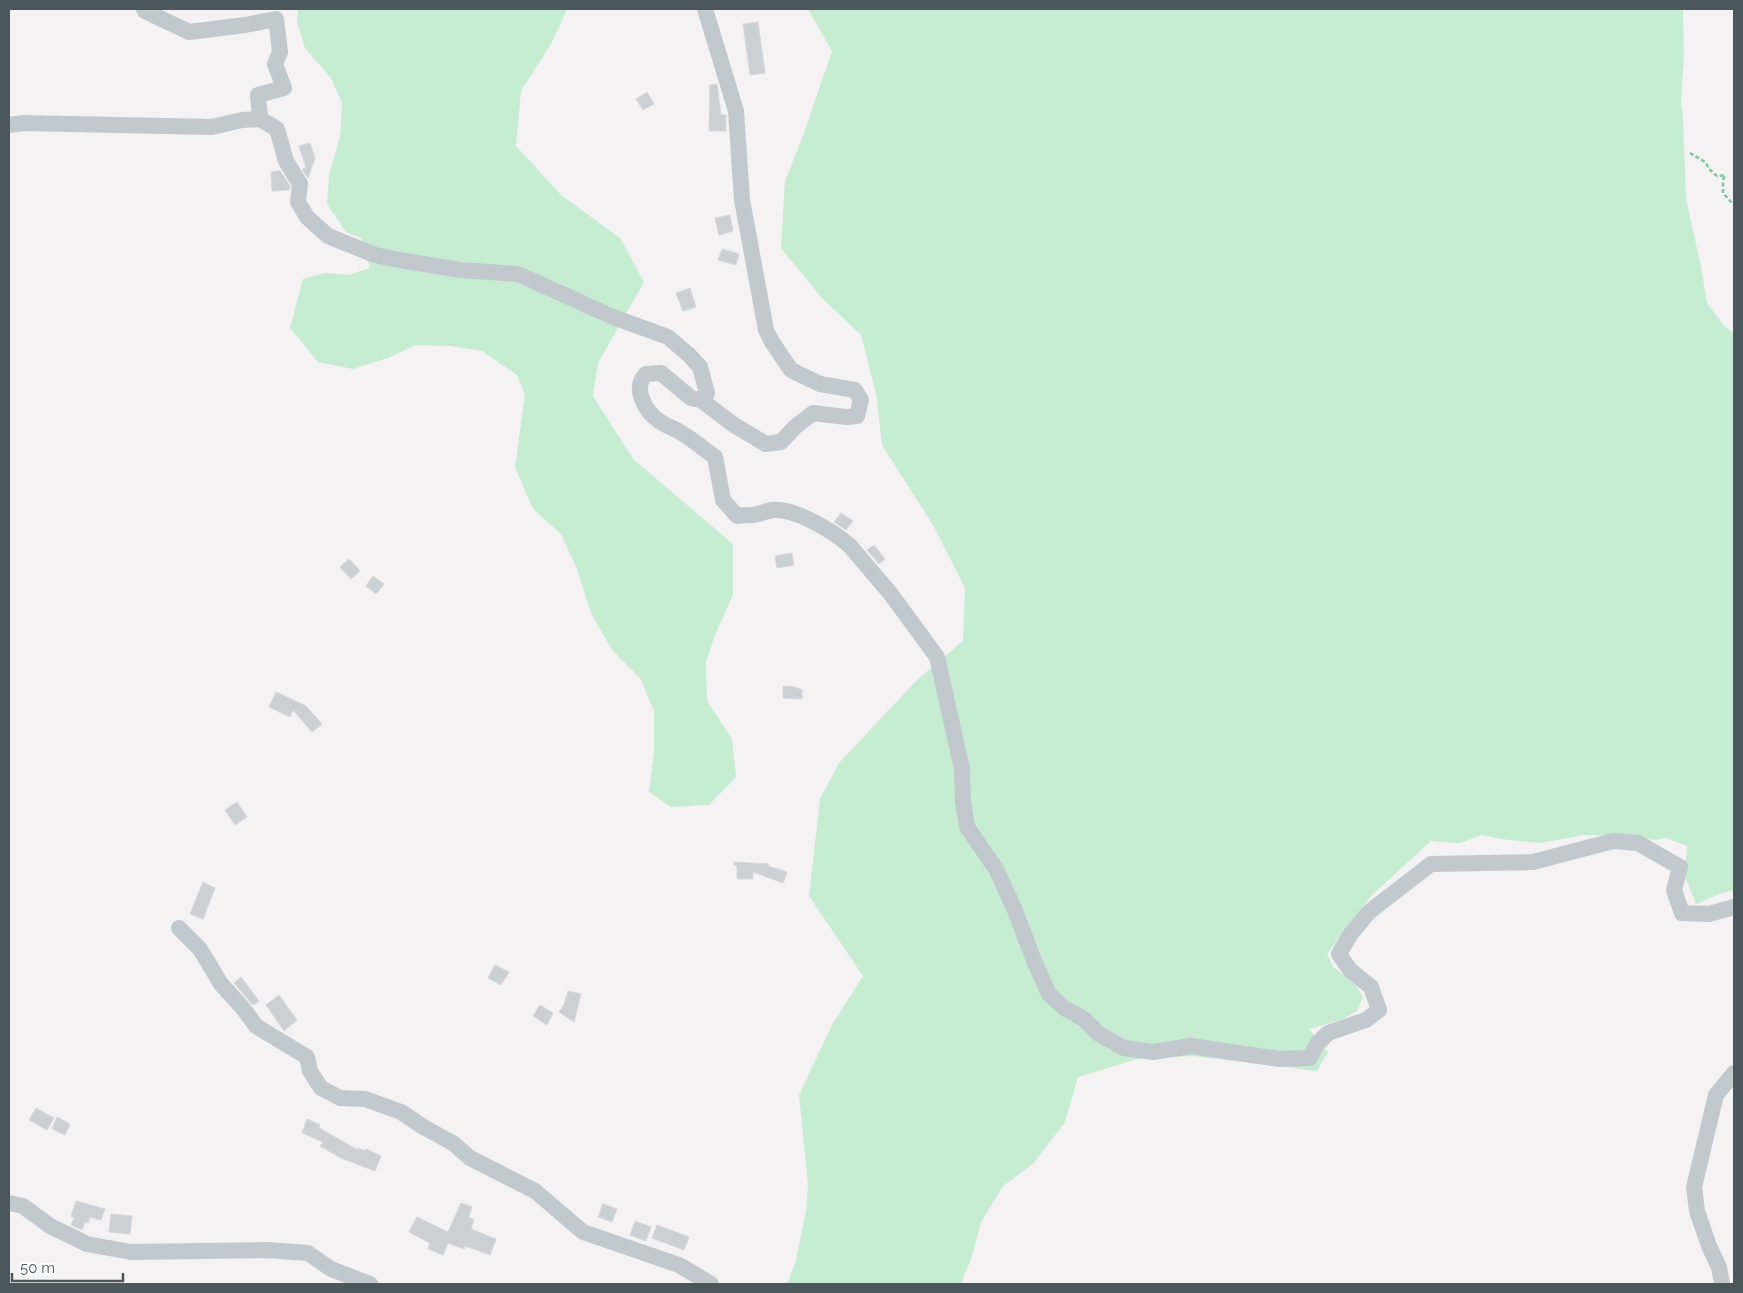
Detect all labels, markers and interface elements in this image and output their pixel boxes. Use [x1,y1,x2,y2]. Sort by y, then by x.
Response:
scale bar [12,1250,124,1282]
text: 50 m [20,1259,55,1277]

